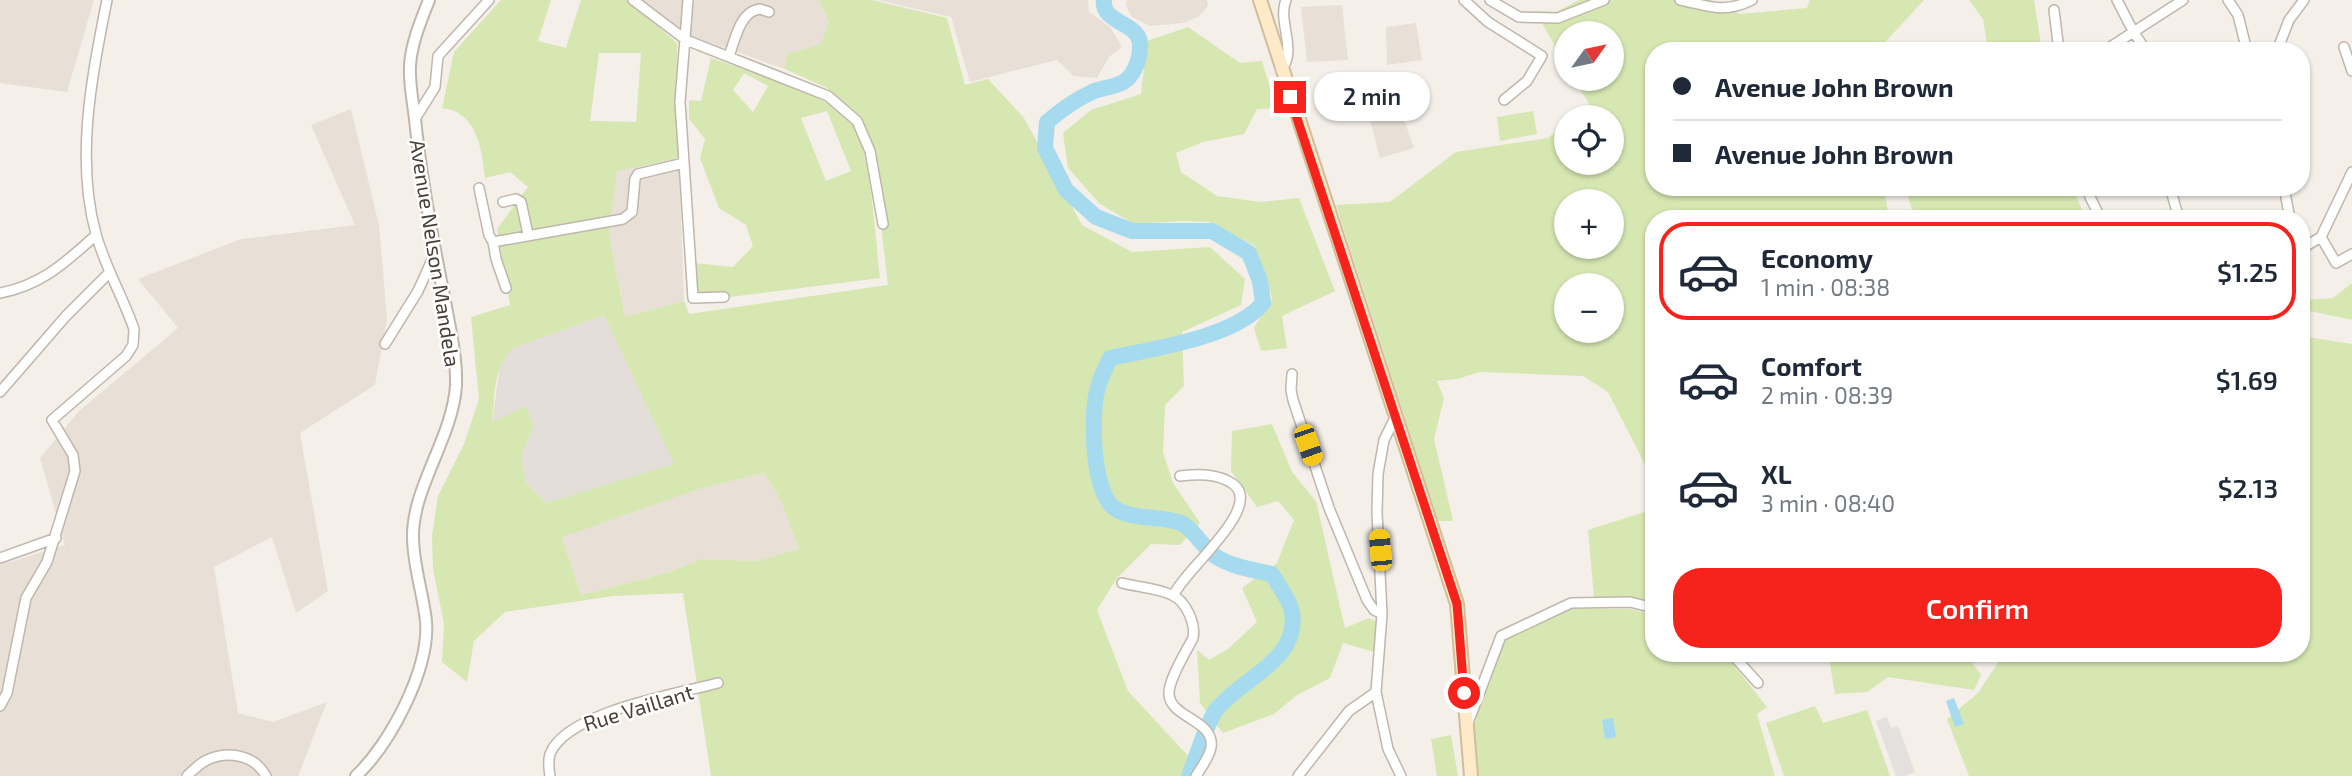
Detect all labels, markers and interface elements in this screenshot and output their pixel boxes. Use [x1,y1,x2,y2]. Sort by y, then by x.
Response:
north arrow [1554,21,1624,91]
map controls [1554,21,1624,343]
text: Avenue John Brown [1715,71,1954,102]
callout: 2 min [1314,72,1430,122]
route end [1274,81,1306,113]
text: 2 min [1343,82,1401,110]
button: locate [1554,105,1624,175]
street label: Avenue Nelson Mandela [406,137,466,369]
text: Avenue John Brown [1715,138,1954,169]
button: + [1554,189,1624,259]
icon: car [1677,240,1740,303]
text: Economy [1761,242,1873,273]
text: $1.25 [2217,256,2278,287]
button: − [1554,273,1624,343]
text: 1 min · 08:38 [1761,273,1890,301]
icon: car [1677,348,1740,411]
text: Comfort [1761,350,1862,381]
text: $1.69 [2216,364,2278,395]
text: 2 min · 08:39 [1761,381,1893,409]
car [1292,422,1325,468]
icon: car [1677,456,1740,519]
text: XL [1761,458,1792,489]
text: $2.13 [2218,472,2278,503]
text: 3 min · 08:40 [1761,489,1895,517]
car [1368,528,1393,572]
button: Confirm [1673,568,2282,648]
route start [1448,677,1480,709]
street label: Rue Vaillant [580,678,696,736]

